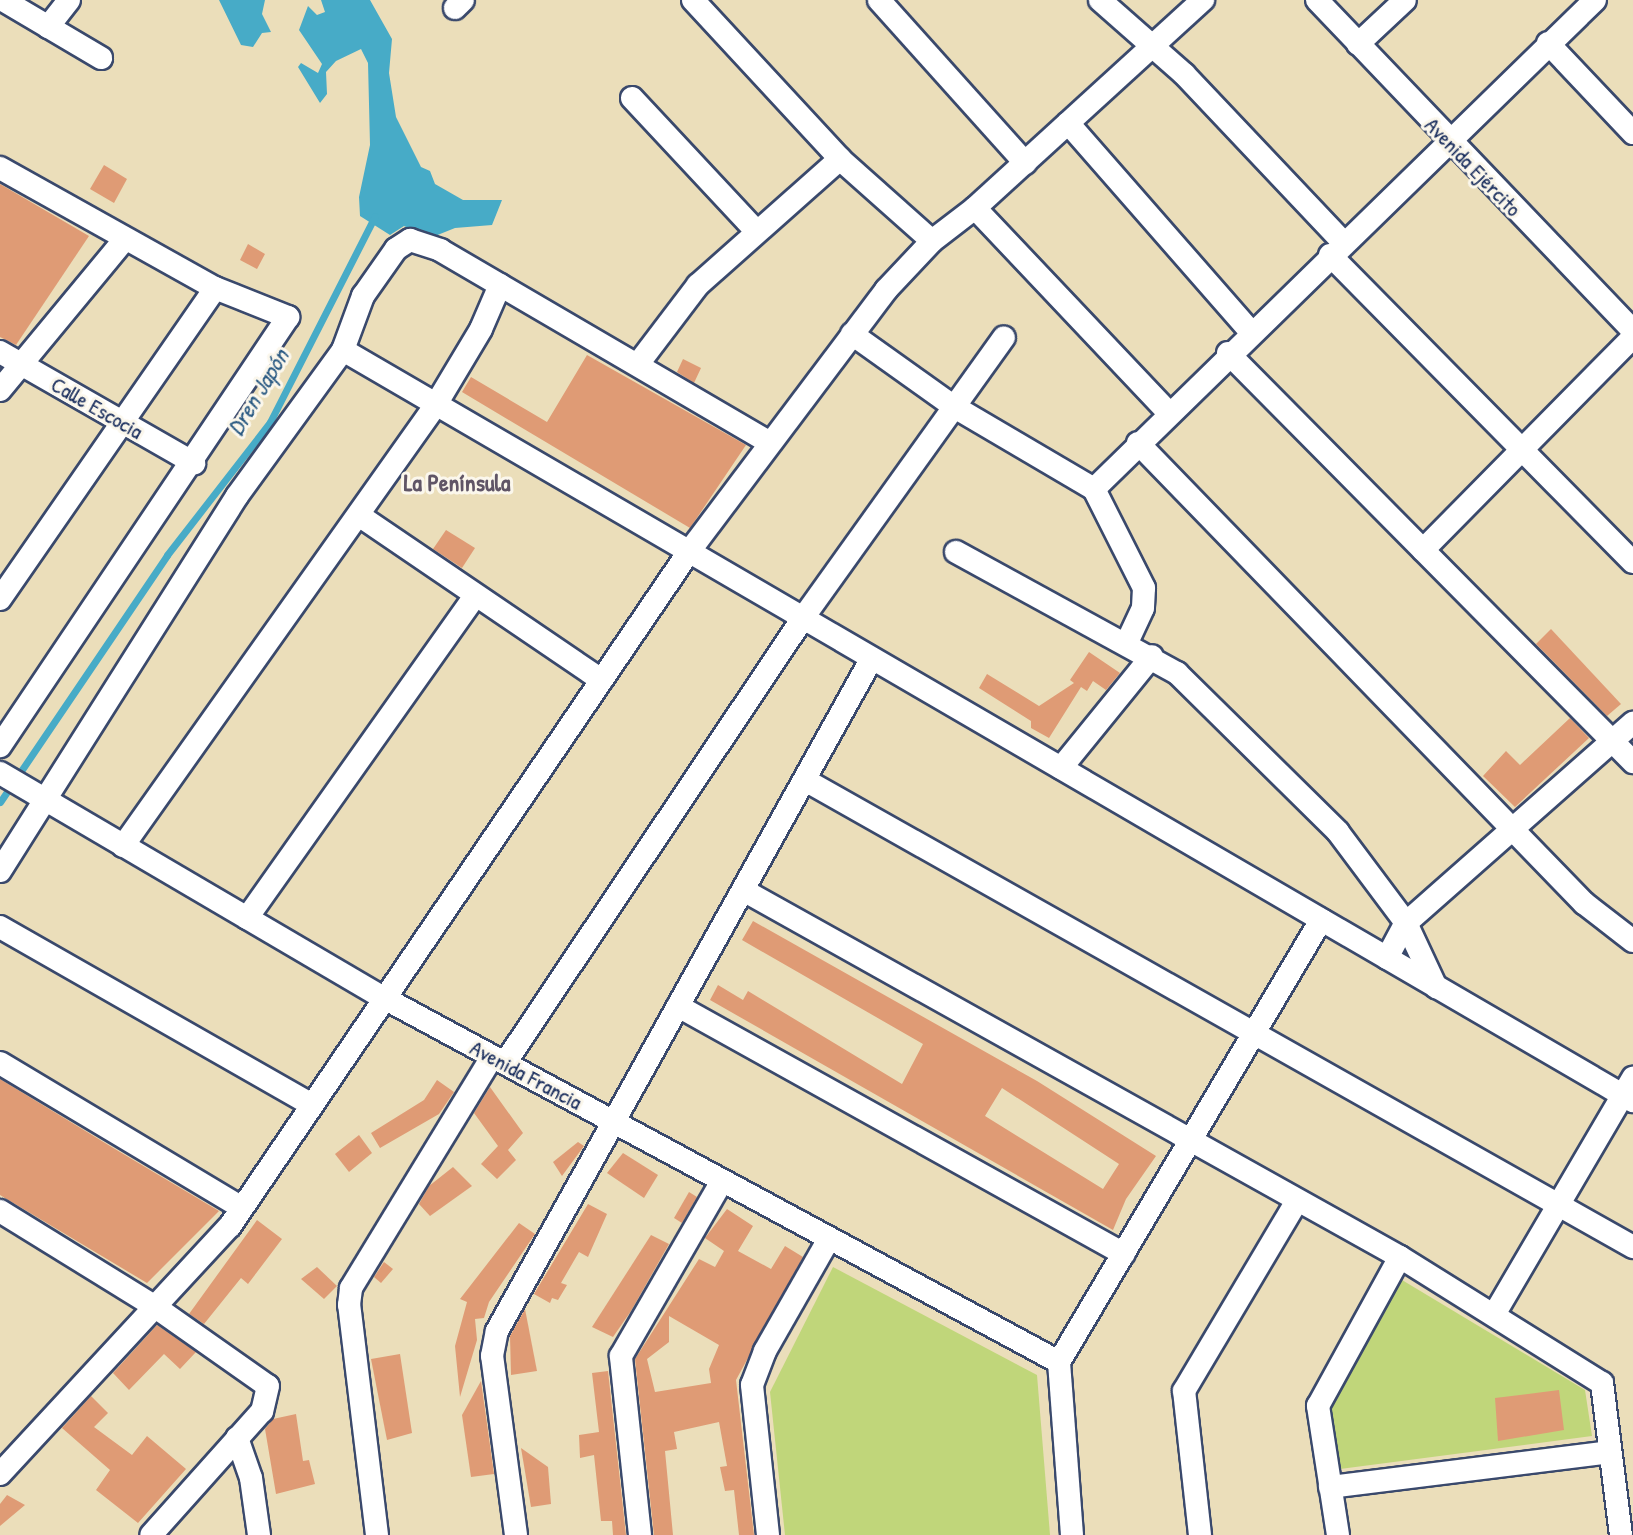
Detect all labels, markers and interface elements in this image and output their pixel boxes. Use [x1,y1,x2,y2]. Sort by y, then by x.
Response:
street label: Avenida Ejército [1419,112,1527,222]
water label: Dren Japón [221,344,295,440]
street label: Calle Escocia [46,371,148,445]
district label: La Península [404,469,510,497]
street label: Avenida Francia [466,1035,586,1115]

